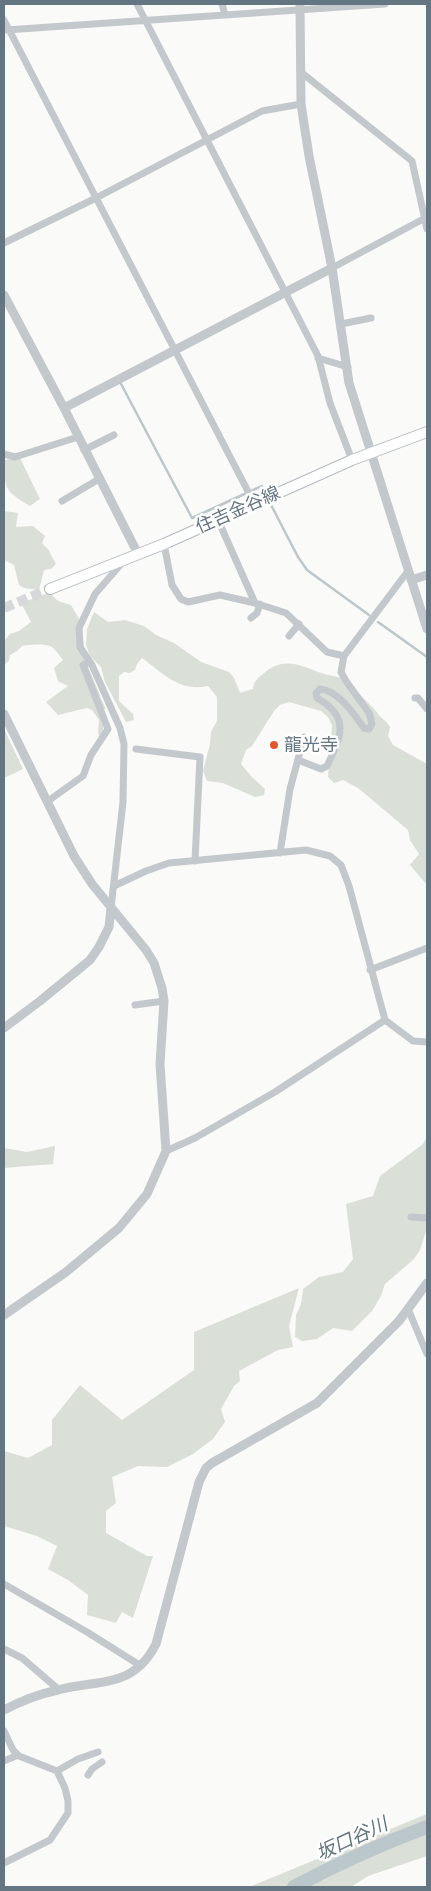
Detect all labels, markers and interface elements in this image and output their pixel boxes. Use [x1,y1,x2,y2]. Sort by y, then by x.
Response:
street label: 住吉金谷線 [192,482,284,538]
place label: 龍光寺 [284,734,338,756]
marker: 龍光寺 [268,739,280,751]
water label: 坂口谷川 [313,1813,391,1865]

